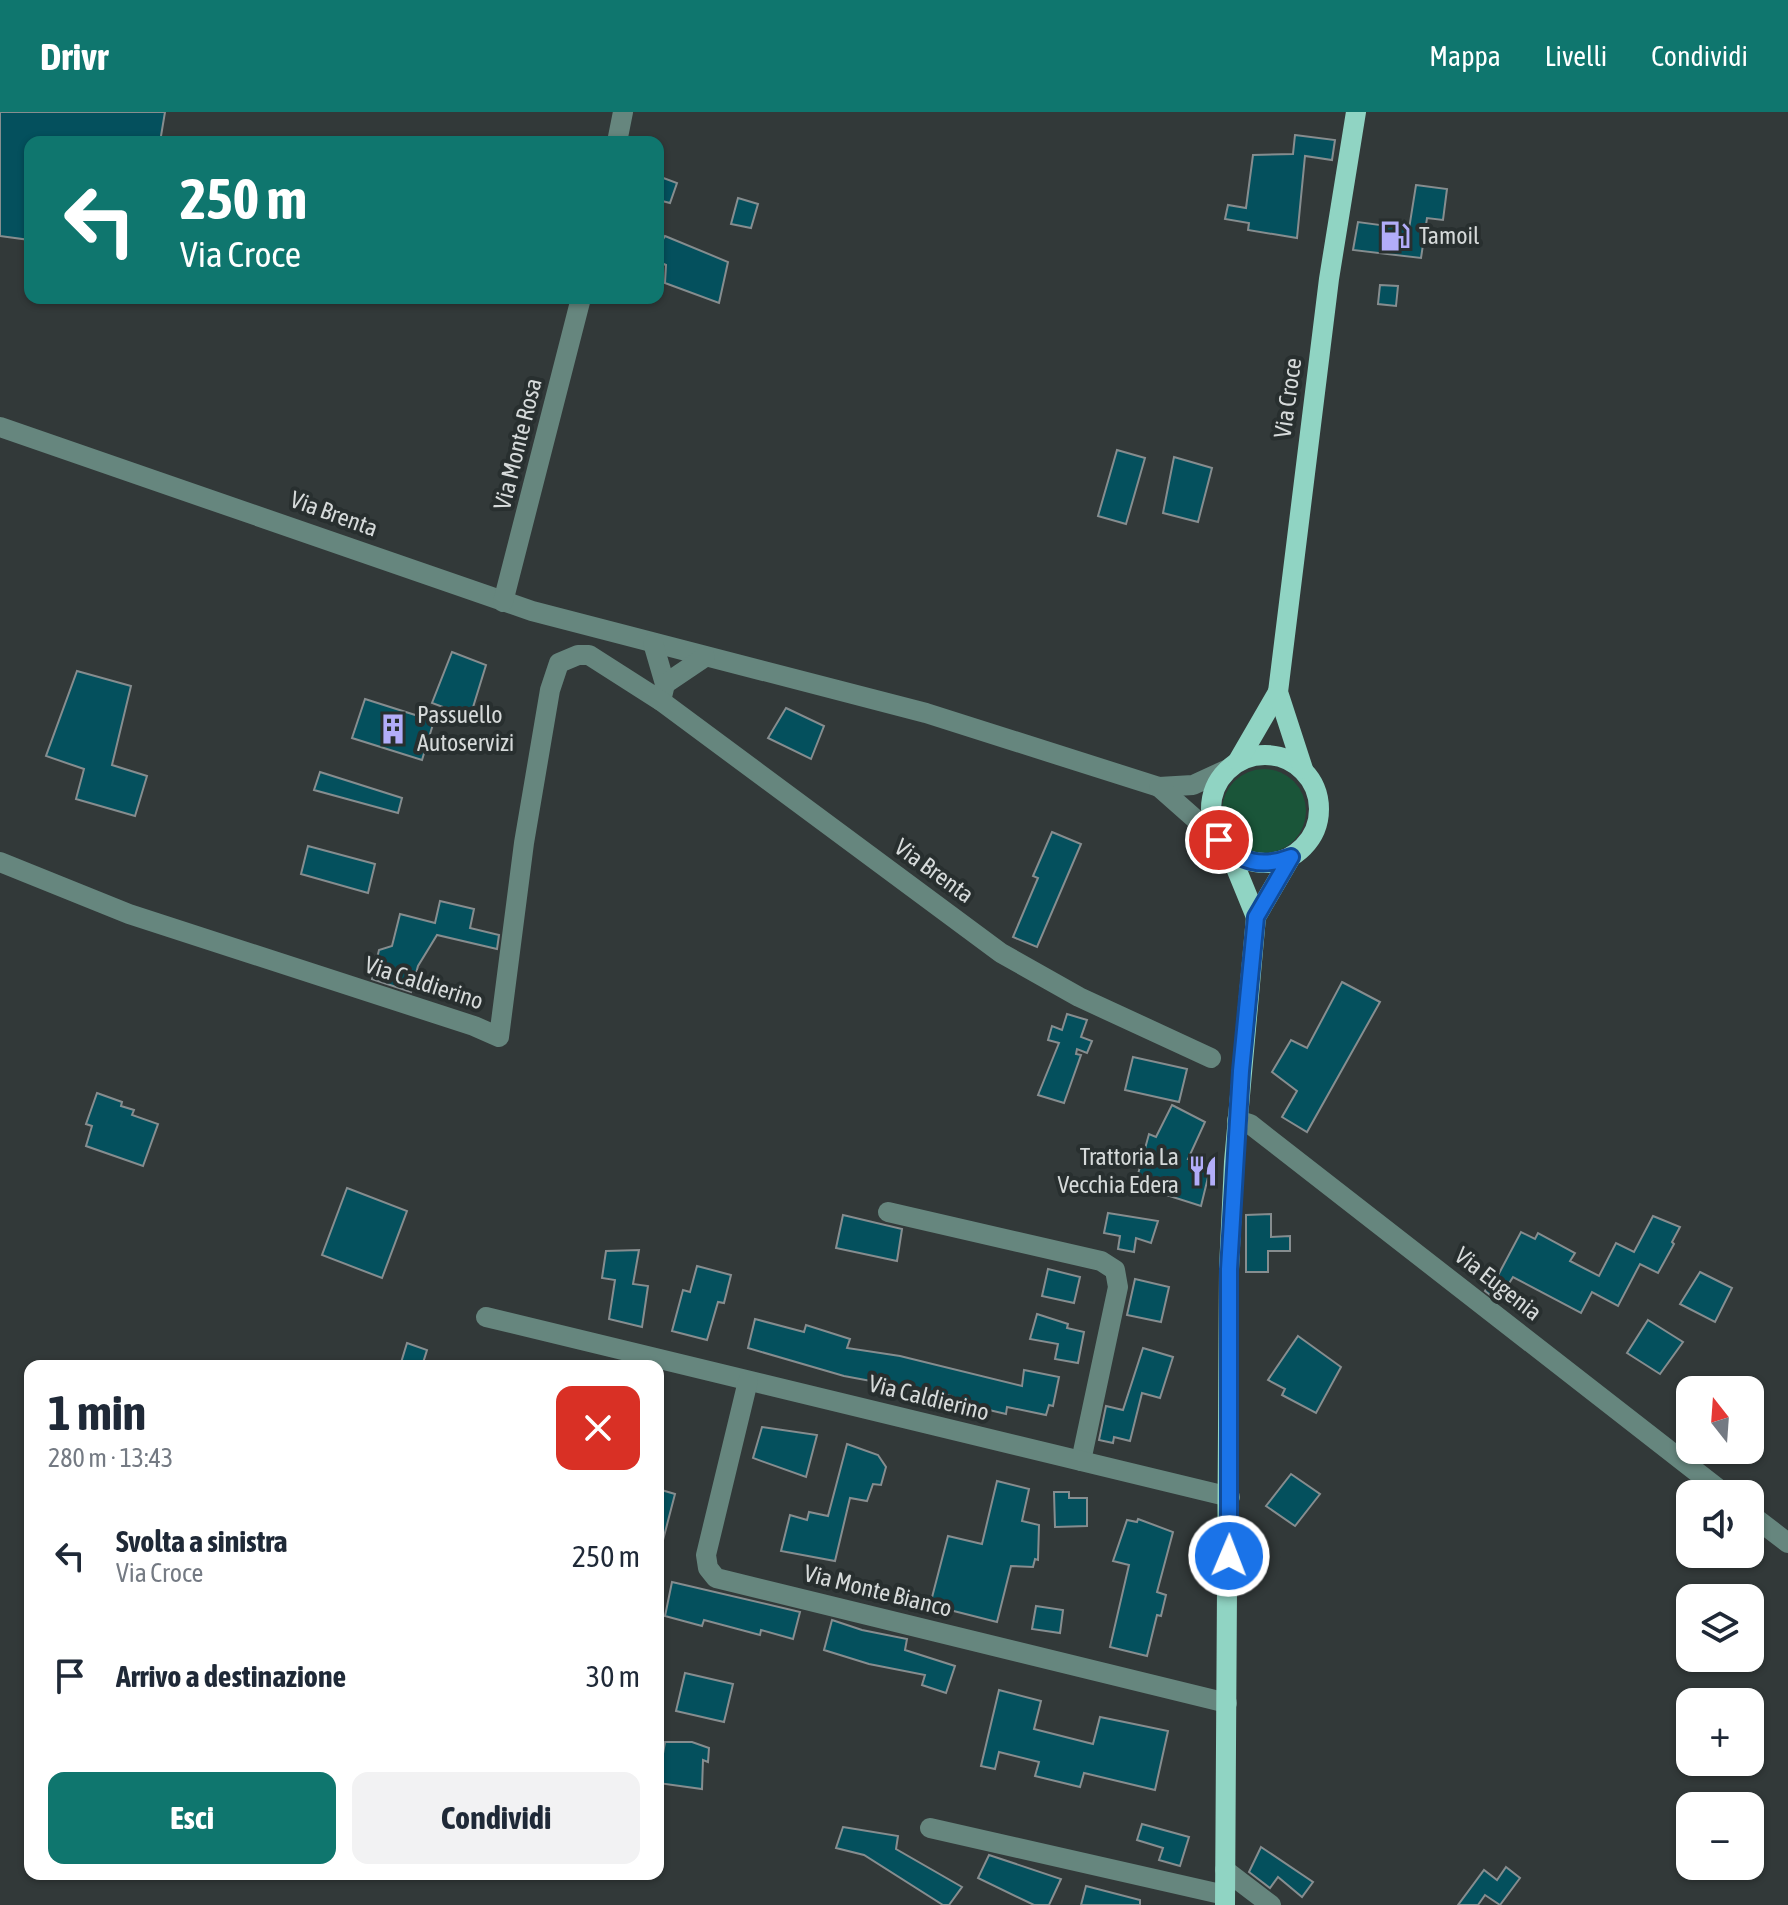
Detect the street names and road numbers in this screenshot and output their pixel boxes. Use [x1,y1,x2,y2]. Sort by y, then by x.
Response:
street label: Via Croce [1269,356,1306,440]
street label: Via Monte Rosa [488,375,547,512]
street label: Via Brenta [287,485,381,542]
street label: Via Brenta [890,833,979,908]
street label: Via Caldierino [361,951,487,1014]
street label: Via Eugenia [1450,1241,1547,1326]
street label: Via Caldierino [866,1370,992,1426]
street label: Via Monte Bianco [801,1559,955,1622]

